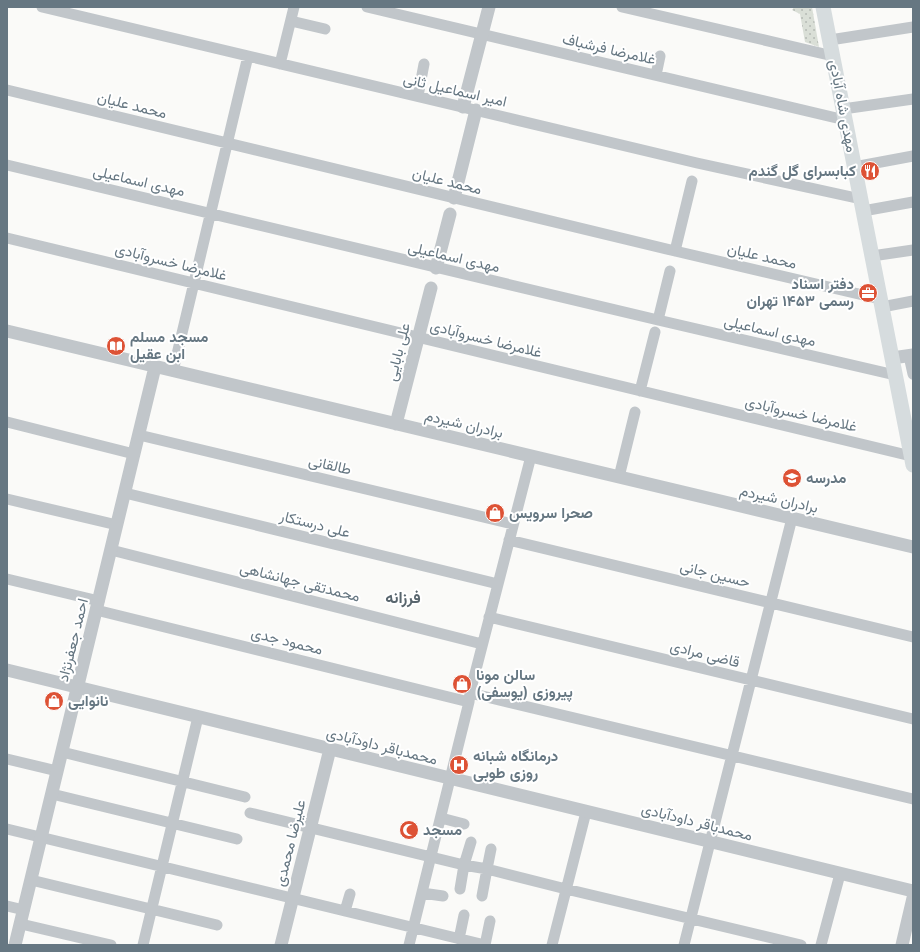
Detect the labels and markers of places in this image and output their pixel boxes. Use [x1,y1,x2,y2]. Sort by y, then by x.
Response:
restaurant icon: کبابسرای گل گندم [859,160,881,182]
place label: کبابسرای گل گندم [749,161,856,181]
place label: دفتر اسناد رسمی ۱۴۵۳ تهران [747,274,854,310]
office icon: دفتر اسناد رسمی ۱۴۵۳ تهران [857,282,879,304]
place label: مسجد مسلم ابن عقیل [130,327,209,363]
library icon: مسجد مسلم ابن عقیل [105,335,127,357]
school or university icon: مدرسه [781,467,803,489]
place label: مدرسه [806,468,847,487]
shop icon: صحرا سرویس [484,502,506,524]
place label: صحرا سرویس [509,503,593,522]
place label: سالن مونا پیروزی (یوسفی) [476,665,573,702]
shop icon: سالن مونا پیروزی (یوسفی) [451,673,473,695]
shop icon: نانوایی [43,690,65,712]
place label: نانوایی [68,691,108,710]
place label: درمانگاه شبانه روزی طوبی [473,746,558,782]
hospital icon: درمانگاه شبانه روزی طوبی [448,754,470,776]
mosque icon: مسجد [398,819,420,841]
place label: مسجد [423,820,462,839]

